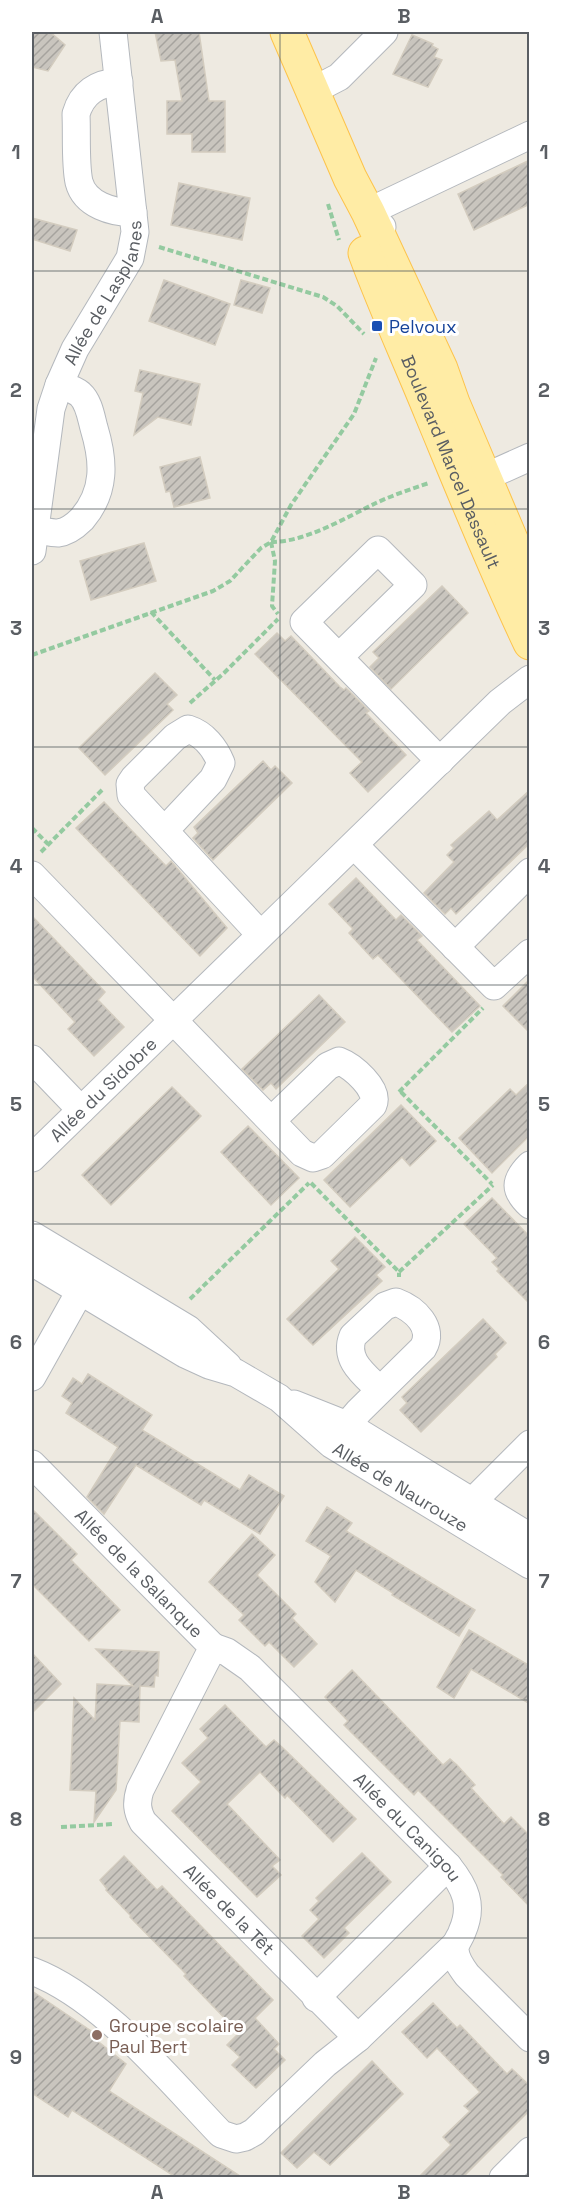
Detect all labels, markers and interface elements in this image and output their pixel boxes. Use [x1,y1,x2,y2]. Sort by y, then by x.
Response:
text: A [151,3,164,29]
text: B [397,3,411,29]
text: 1 [11,139,21,165]
text: 1 [539,139,549,165]
street label: Allée de Lasplanes [58,219,147,368]
place label: Pelvoux [389,315,457,338]
marker: Pelvoux [370,319,384,333]
street label: Boulevard Marcel Dassault [396,352,506,572]
text: 2 [10,377,22,403]
text: 2 [538,377,550,403]
text: 3 [10,615,22,641]
text: 3 [538,615,550,641]
text: 4 [10,853,23,879]
text: 4 [538,853,551,879]
street label: Allée du Sidobre [45,1032,161,1146]
text: 5 [10,1091,22,1117]
text: 5 [538,1091,550,1117]
text: 6 [10,1329,22,1355]
text: 6 [538,1329,550,1355]
street label: Allée de Naurouze [329,1437,473,1536]
street label: Allée de la Salanque [71,1503,209,1642]
text: 7 [10,1568,22,1594]
text: 7 [538,1568,550,1594]
street label: Allée du Canigou [349,1767,467,1886]
text: 8 [10,1806,22,1832]
text: 8 [538,1806,550,1832]
street label: Allée de la Têt [179,1859,280,1959]
place label: Groupe scolaire Paul Bert [109,2014,244,2058]
marker: Groupe scolaire Paul Bert [90,2028,104,2042]
text: 9 [10,2044,22,2070]
text: 9 [538,2044,550,2070]
text: A [151,2179,164,2205]
text: B [397,2179,411,2205]

